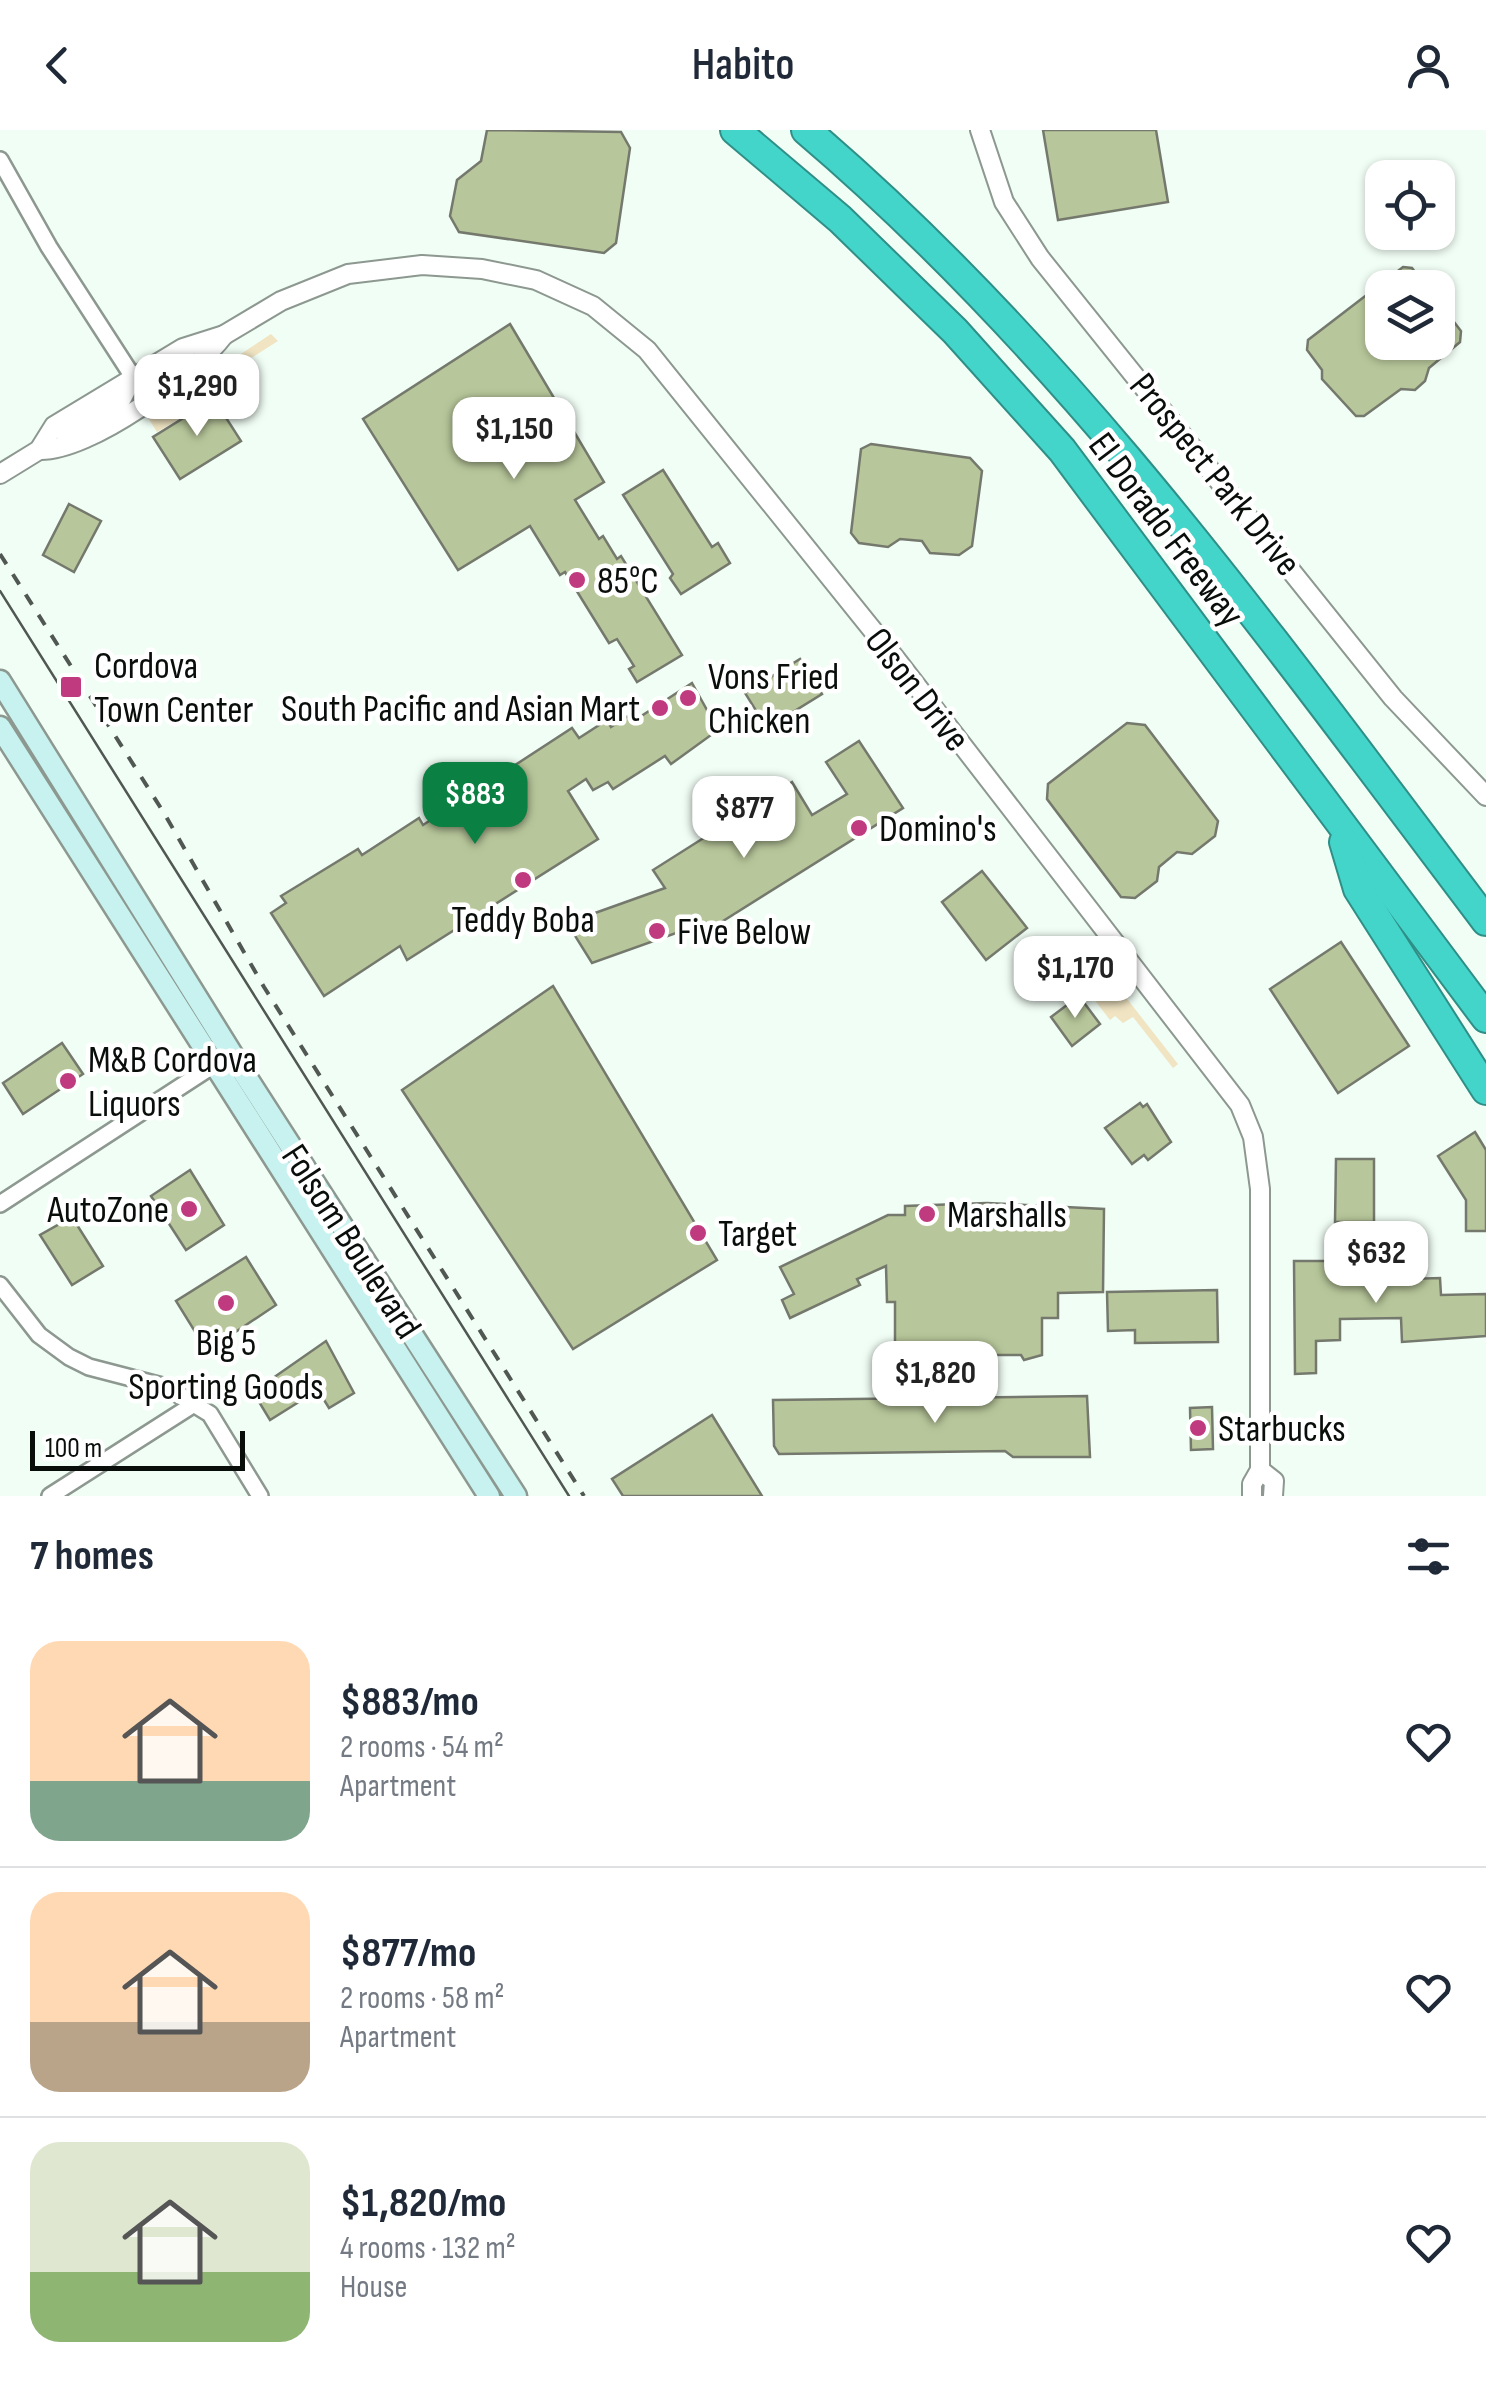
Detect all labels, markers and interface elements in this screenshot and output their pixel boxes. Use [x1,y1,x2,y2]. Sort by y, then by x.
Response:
icon: back [30,38,85,93]
text: Habito [692,38,794,93]
icon: person [1401,38,1456,93]
map controls [1365,160,1455,360]
button: locate [1365,160,1455,250]
button: layers [1365,270,1455,360]
pin: $1,290 [116,354,278,439]
street label: Prospect Park Drive [1120,365,1310,585]
text: $1,290 [156,367,238,406]
pin: $1,150 [433,397,595,482]
text: $1,150 [474,410,554,449]
street label: El Dorado Freeway [1078,424,1253,636]
place label: 85°C [597,559,659,604]
marker: 85°C [566,569,588,591]
street label: Olson Drive [855,619,979,760]
place label: Cordova Town Center [94,644,254,733]
place label: Vons Fried Chicken [708,655,839,744]
marker: Cordova Town Center [58,674,84,700]
place label: South Pacific and Asian Mart [281,687,640,732]
marker: Vons Fried Chicken [677,687,699,709]
marker: South Pacific and Asian Mart [649,697,671,719]
pin: $883 [416,762,534,847]
text: $883 [445,775,505,814]
pin: $877 [685,776,803,861]
text: $877 [714,789,774,828]
place label: Domino's [879,807,997,852]
marker: Domino's [848,817,870,839]
marker: Teddy Boba [512,869,534,891]
place label: Teddy Boba [451,898,595,943]
place label: Five Below [677,910,811,955]
marker: Five Below [646,920,668,942]
pin: $1,170 [994,936,1156,1021]
text: $1,170 [1036,949,1114,988]
place label: M&B Cordova Liquors [88,1038,257,1127]
marker: M&B Cordova Liquors [57,1070,79,1092]
street label: Folsom Boulevard [271,1136,430,1347]
place label: AutoZone [47,1188,169,1233]
place label: Marshalls [947,1193,1067,1238]
marker: AutoZone [178,1198,200,1220]
marker: Marshalls [916,1203,938,1225]
place label: Target [718,1212,797,1257]
pin: $632 [1317,1221,1435,1306]
marker: Target [687,1222,709,1244]
text: $632 [1346,1234,1406,1273]
marker: Big 5 Sporting Goods [215,1292,237,1314]
place label: Big 5 Sporting Goods [128,1321,324,1410]
pin: $1,820 [854,1341,1016,1426]
text: $1,820 [894,1354,976,1393]
place label: Starbucks [1218,1407,1346,1452]
marker: Starbucks [1187,1417,1209,1439]
scale bar [30,1426,245,1470]
text: 100 m [45,1432,102,1465]
icon: filters [1401,1529,1456,1584]
text: 7 homes [30,1531,154,1582]
text: $883/mo [340,1677,479,1728]
icon: home [110,1681,230,1801]
icon: heart [1401,1714,1456,1769]
text: 2 rooms · 54 m² [340,1728,504,1767]
text: Apartment [340,1767,456,1806]
text: $877/mo [340,1928,476,1979]
icon: home [110,1932,230,2052]
icon: heart [1401,1965,1456,2020]
text: 2 rooms · 58 m² [340,1979,505,2018]
text: Apartment [340,2018,456,2057]
text: $1,820/mo [340,2178,506,2229]
icon: home [110,2182,230,2302]
icon: heart [1401,2215,1456,2270]
text: 4 rooms · 132 m² [340,2229,516,2268]
text: House [340,2268,407,2307]

